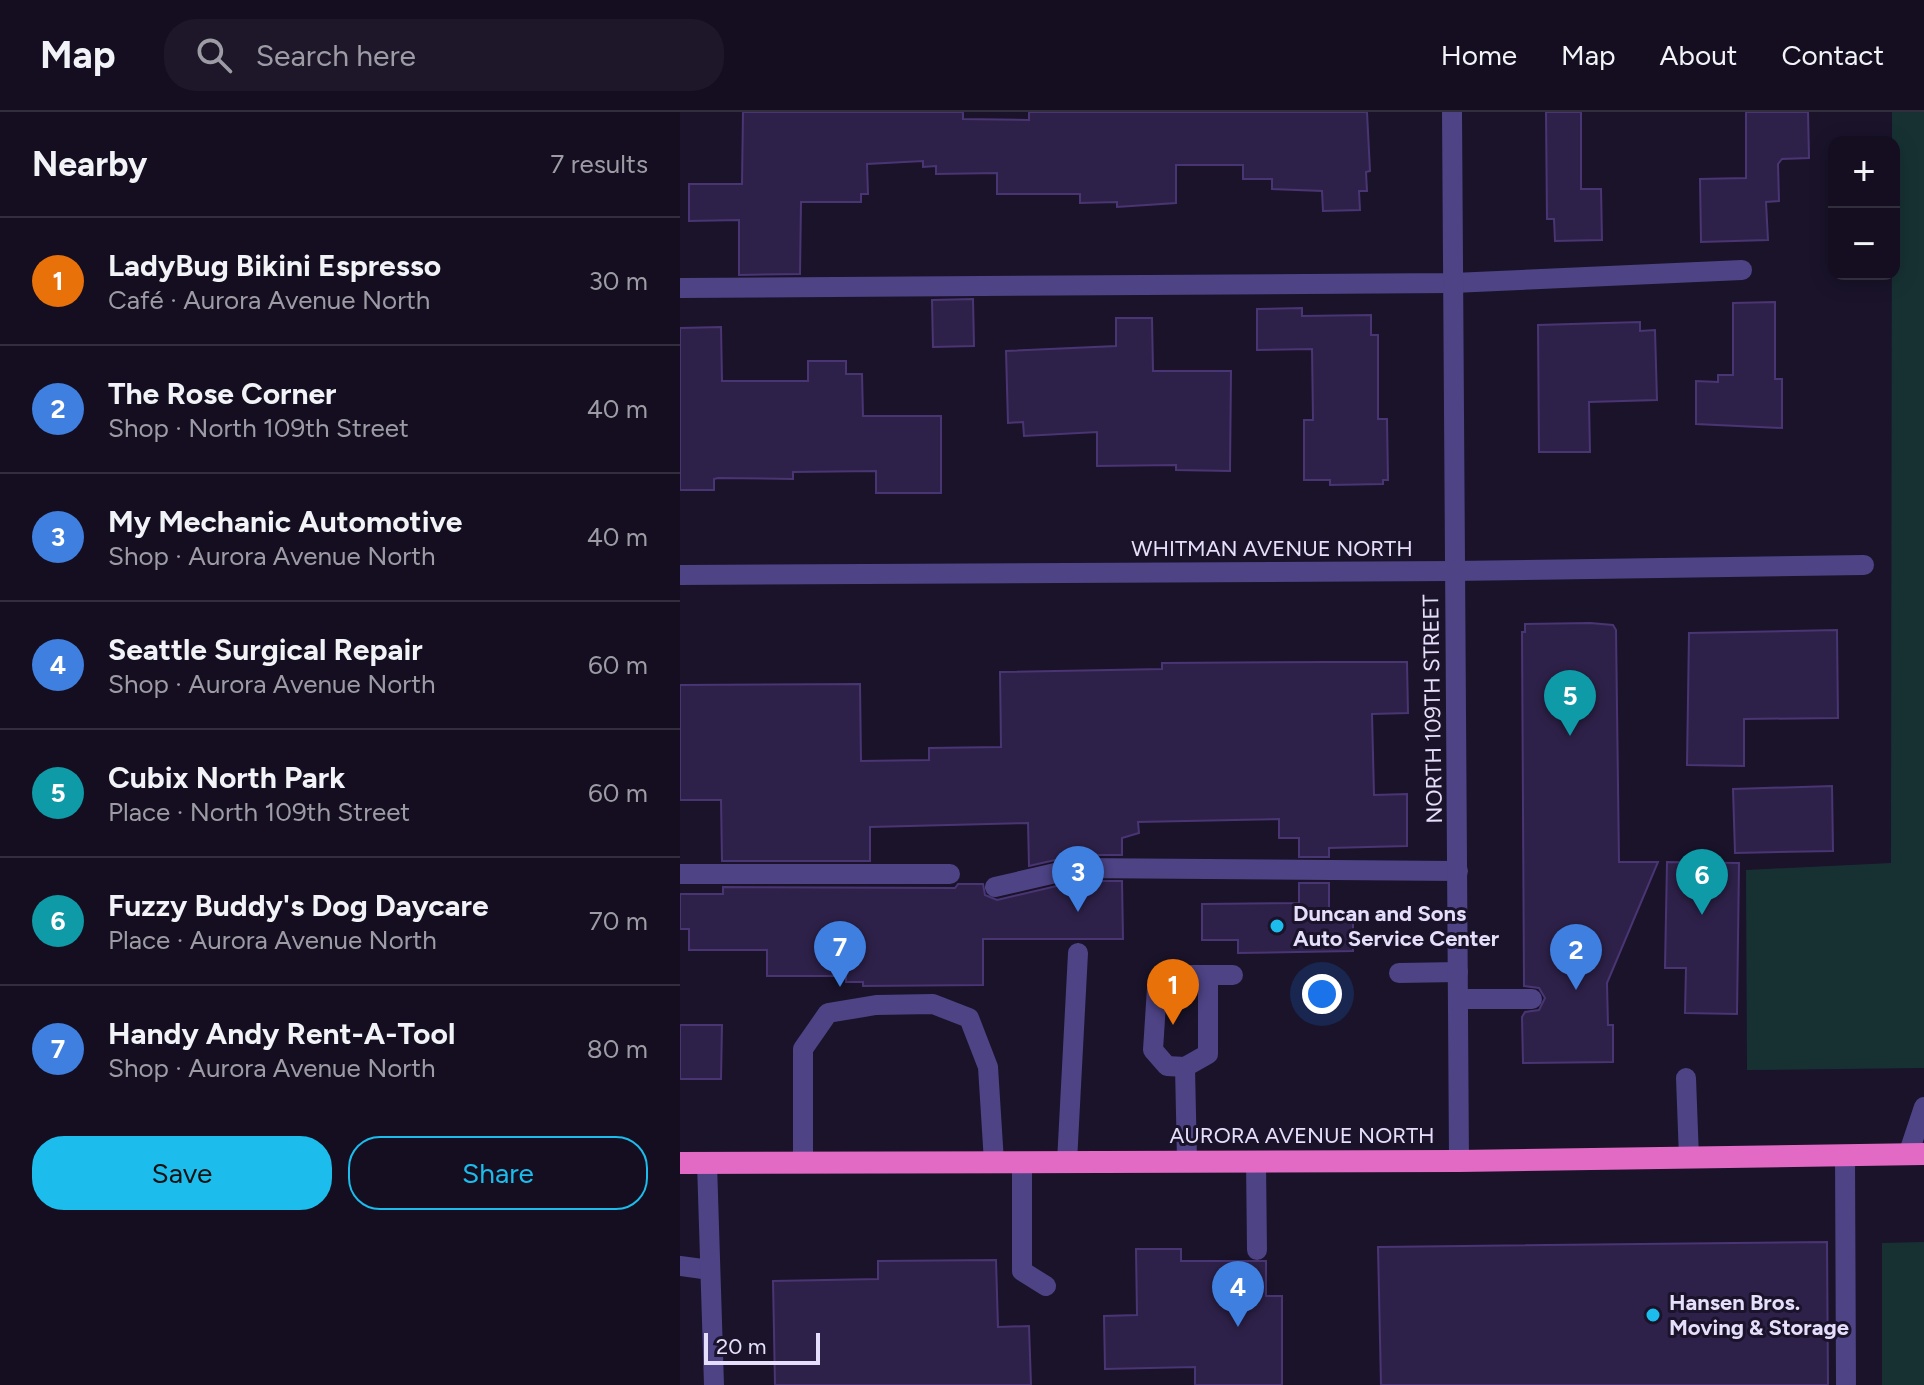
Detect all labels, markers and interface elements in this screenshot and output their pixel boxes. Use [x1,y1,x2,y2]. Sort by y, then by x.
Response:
search box [164,19,724,91]
text: Map [40,32,116,78]
icon: search [192,33,236,77]
text: Search here [256,37,416,74]
text: Home [1441,38,1517,72]
text: Map [1561,38,1616,72]
text: About [1660,38,1737,72]
text: Contact [1781,38,1884,72]
map controls [1828,136,1900,280]
button: + [1828,136,1900,208]
text: Nearby [32,144,147,185]
text: 7 results [550,148,648,180]
button: − [1828,208,1900,280]
text: LadyBug Bikini Espresso [108,247,441,284]
text: 1 [53,265,63,297]
text: 30 m [589,265,648,297]
text: Café · Aurora Avenue North [108,284,430,316]
text: The Rose Corner [108,375,336,412]
text: 2 [50,393,66,425]
text: 40 m [587,393,648,425]
text: Shop · North 109th Street [108,412,409,444]
text: My Mechanic Automotive [108,503,462,540]
text: 3 [51,521,65,553]
text: 40 m [587,521,648,553]
street label: WHITMAN AVENUE NORTH [1131,535,1413,562]
text: Shop · Aurora Avenue North [108,540,436,572]
street label: NORTH 109TH STREET [1417,594,1448,824]
text: Seattle Surgical Repair [108,631,423,668]
text: 4 [50,649,66,681]
text: 60 m [588,649,648,681]
text: Shop · Aurora Avenue North [108,668,436,700]
pin: 5 [1544,670,1596,736]
text: Cubix North Park [108,759,345,796]
text: 5 [50,777,66,809]
text: 60 m [588,777,648,809]
text: Place · North 109th Street [108,796,410,828]
pin: 3 [1052,846,1104,912]
pin: 6 [1676,849,1728,915]
text: Fuzzy Buddy's Dog Daycare [108,887,489,924]
place label: Duncan and Sons Auto Service Center [1293,900,1500,952]
text: 6 [50,905,66,937]
text: 70 m [589,905,648,937]
marker: Duncan and Sons Auto Service Center [1268,917,1286,935]
pin: 7 [814,921,866,987]
text: Place · Aurora Avenue North [108,924,437,956]
pin: 2 [1550,924,1602,990]
pin: 1 [1147,959,1199,1025]
your location [1302,974,1342,1014]
text: Handy Andy Rent-A-Tool [108,1015,455,1052]
text: 7 [51,1033,65,1065]
text: 80 m [587,1033,648,1065]
text: Shop · Aurora Avenue North [108,1052,436,1084]
street label: AURORA AVENUE NORTH [1169,1122,1435,1149]
button: Save [32,1136,332,1210]
button: Share [348,1136,648,1210]
pin: 4 [1212,1261,1264,1327]
place label: Hansen Bros. Moving & Storage [1669,1289,1849,1341]
marker: Hansen Bros. Moving & Storage [1644,1306,1662,1324]
scale bar [704,1329,820,1365]
text: 20 m [716,1333,767,1360]

